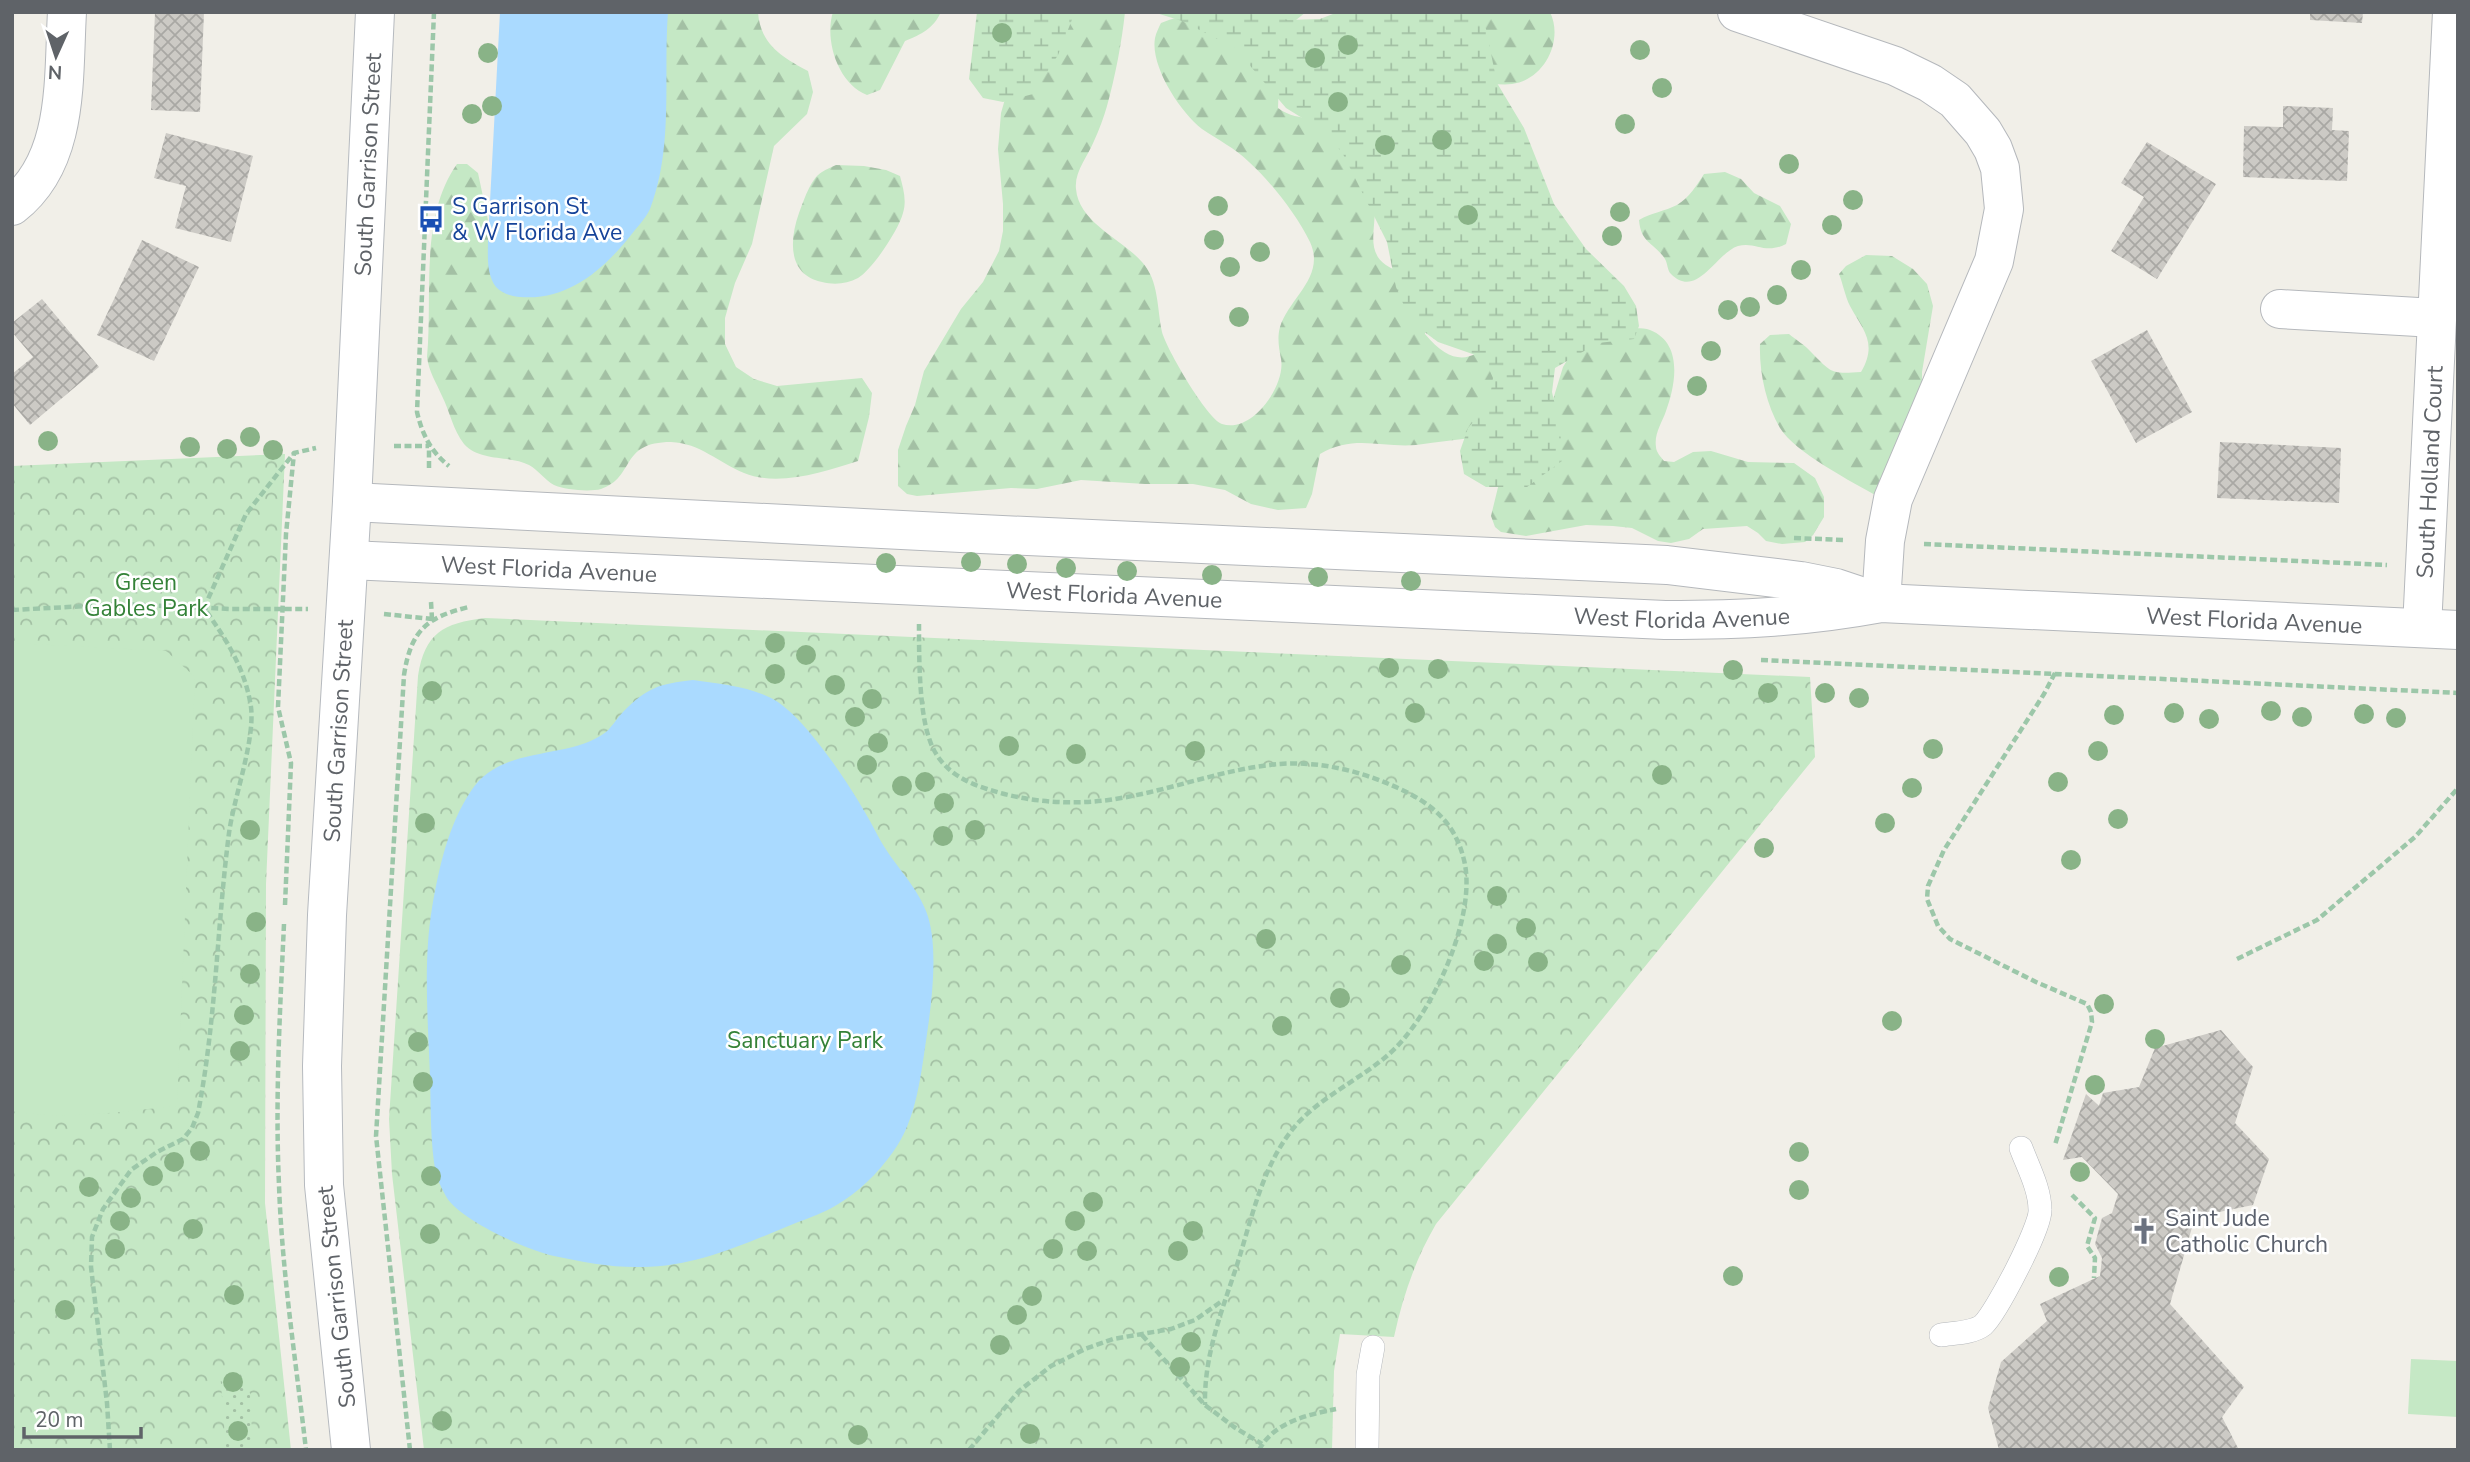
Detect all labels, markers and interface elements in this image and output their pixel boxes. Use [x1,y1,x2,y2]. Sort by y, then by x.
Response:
north arrow [21,21,91,91]
street label: South Garrison Street [348,51,389,277]
text: N [47,59,63,85]
place label: S Garrison St & W Florida Ave [452,191,622,248]
bus stop icon: S Garrison St & W Florida Ave [416,204,446,234]
street label: South Holland Court [2409,364,2451,579]
street label: West Florida Avenue [440,549,658,590]
park label: Green Gables Park [84,567,209,624]
street label: West Florida Avenue [1005,575,1223,616]
street label: West Florida Avenue [2145,600,2363,642]
street label: West Florida Avenue [1573,601,1791,636]
street label: South Garrison Street [316,618,361,843]
park label: Sanctuary Park [727,1025,883,1056]
street label: South Garrison Street [309,1183,364,1410]
place label: Saint Jude Catholic Church [2165,1203,2328,1260]
church icon: Saint Jude Catholic Church [2129,1216,2159,1246]
scale bar [24,1396,142,1440]
text: 20 m [35,1406,84,1434]

